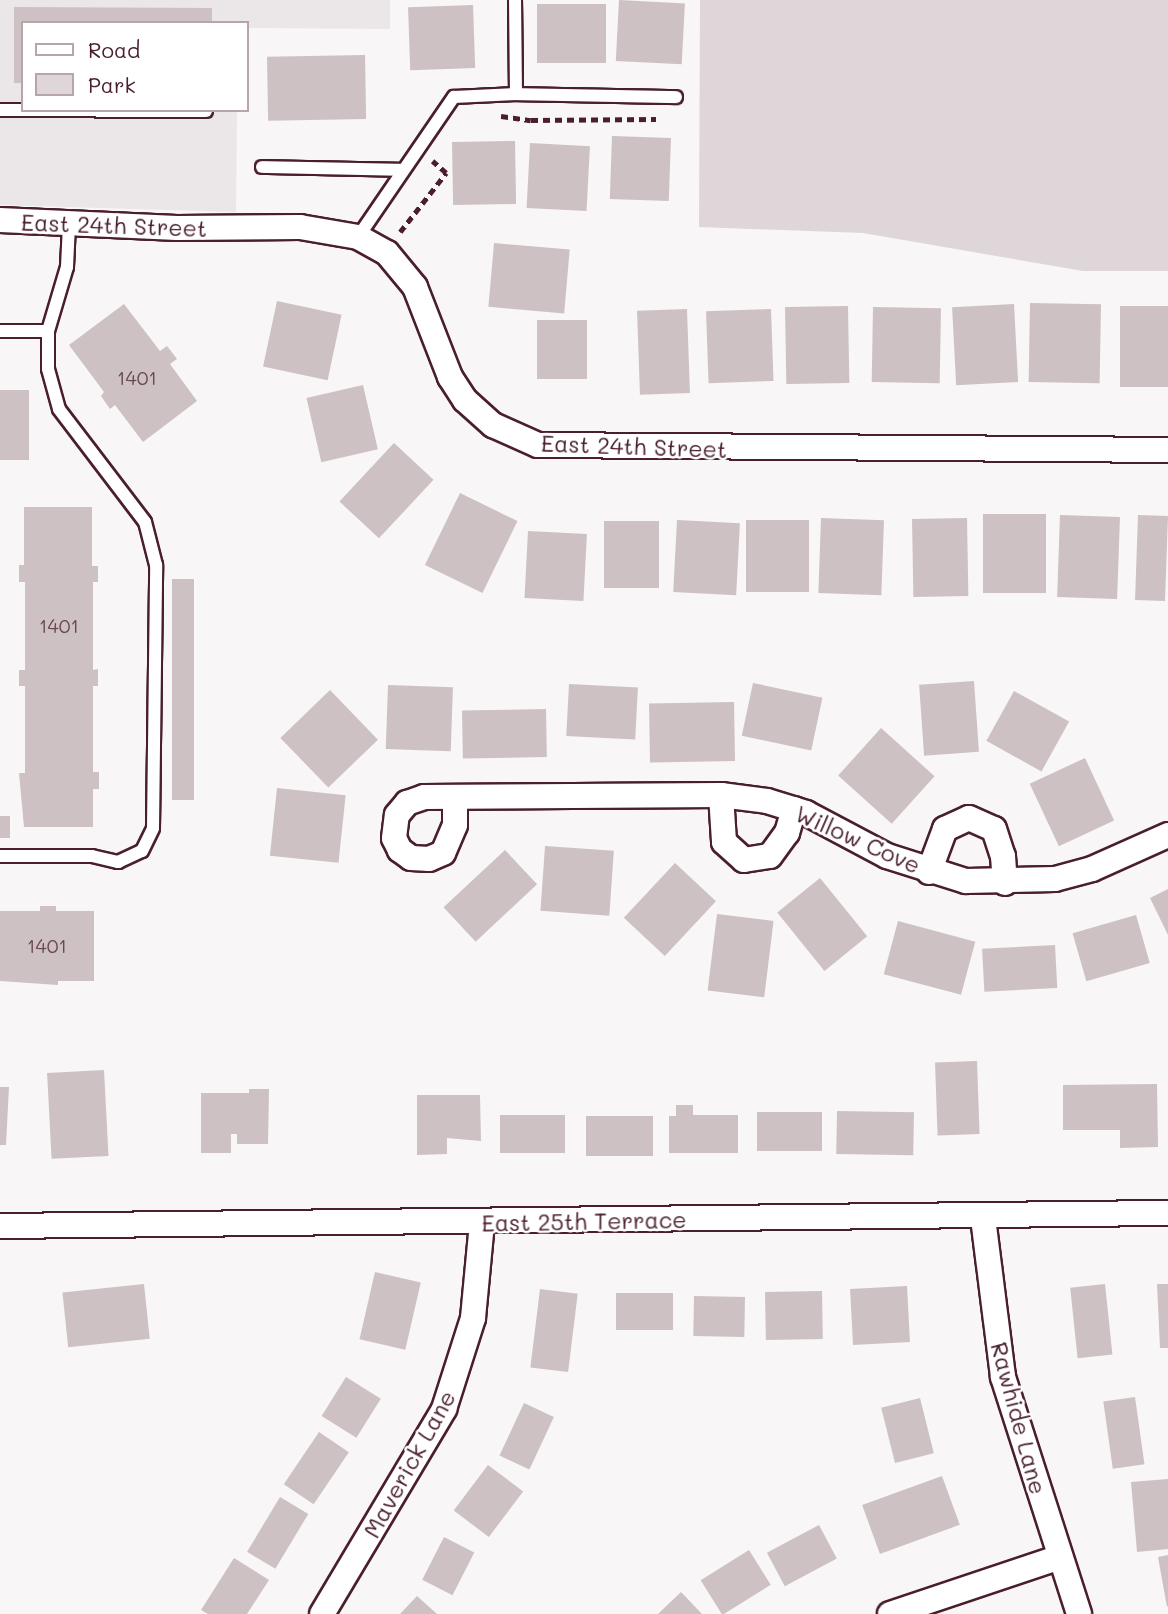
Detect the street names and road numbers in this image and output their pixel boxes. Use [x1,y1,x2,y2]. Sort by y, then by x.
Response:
street label: East 24th Street [21,208,207,242]
street label: East 24th Street [541,429,727,463]
street label: Willow Cove [791,799,925,879]
street label: East 25th Terrace [481,1205,687,1237]
street label: Rawhide Lane [985,1339,1053,1497]
street label: Maverick Lane [357,1386,461,1542]

